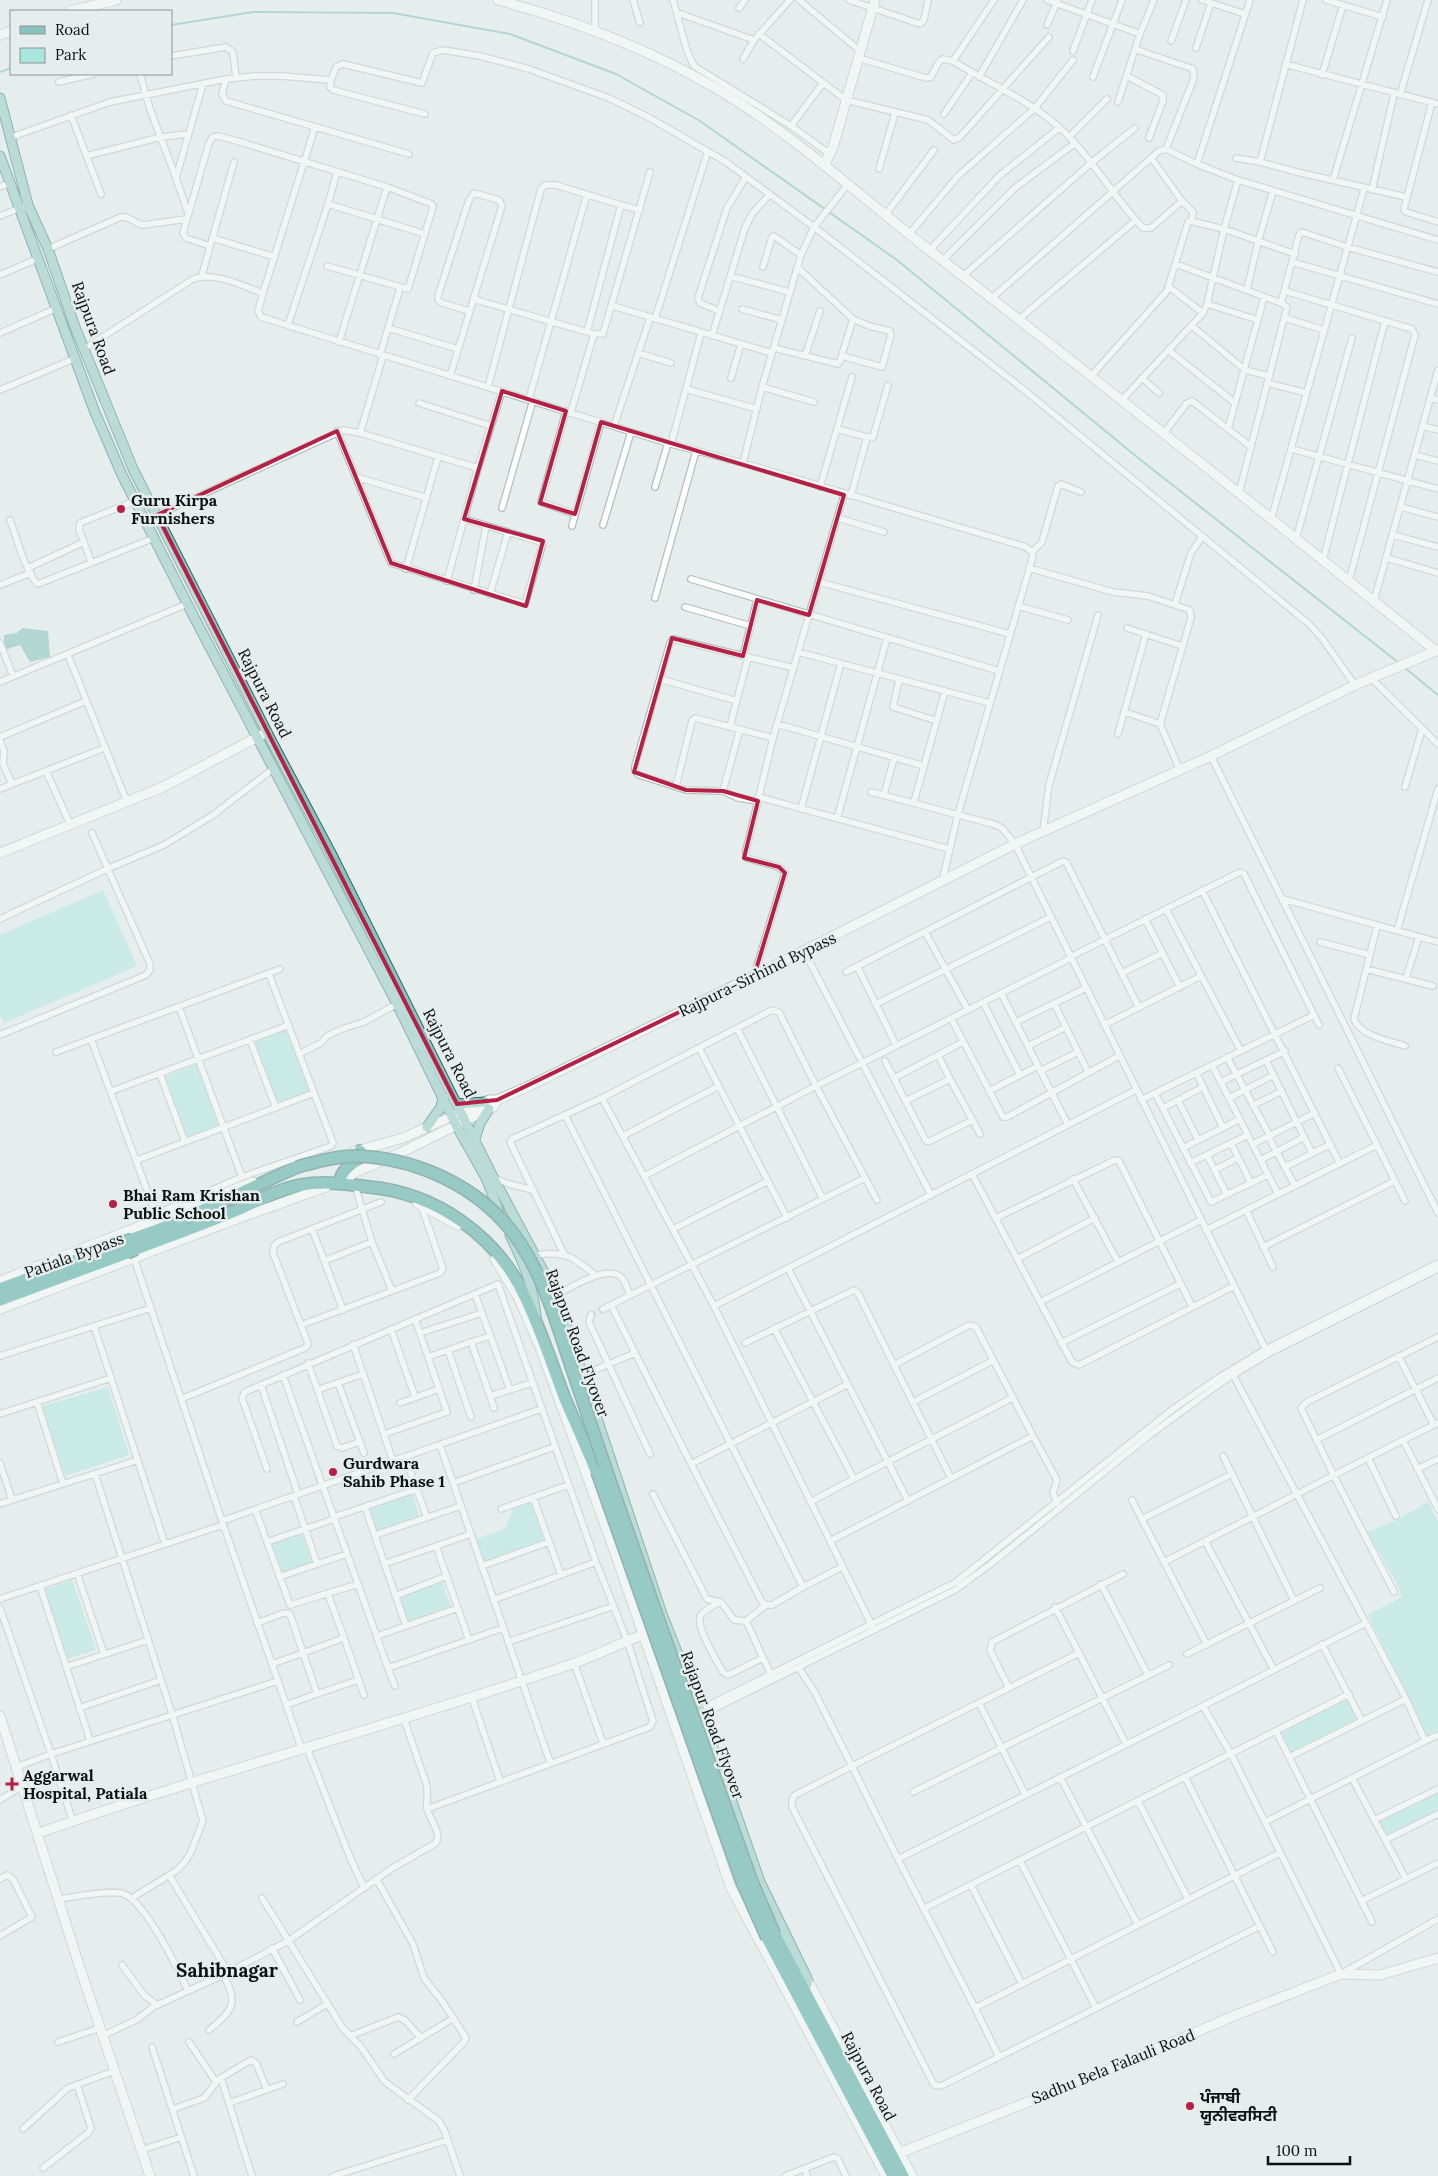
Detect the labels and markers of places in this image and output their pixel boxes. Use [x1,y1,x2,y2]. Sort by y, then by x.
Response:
place label: Guru Kirpa Furnishers [131,490,218,528]
marker: Guru Kirpa Furnishers [115,503,127,515]
place label: Bhai Ram Krishan Public School [123,1185,260,1223]
marker: Bhai Ram Krishan Public School [107,1198,119,1210]
place label: Gurdwara Sahib Phase 1 [343,1453,445,1491]
marker: Gurdwara Sahib Phase 1 [327,1466,339,1478]
place label: Aggarwal Hospital, Patiala [23,1765,148,1803]
marker: Aggarwal Hospital, Patiala [5,1777,19,1791]
place label: ਪੰਜਾਬੀ ਯੂਨੀਵਰਸਿਟੀ [1199,2087,1277,2126]
marker: ਪੰਜਾਬੀ ਯੂਨੀਵਰਸਿਟੀ [1184,2100,1196,2112]

